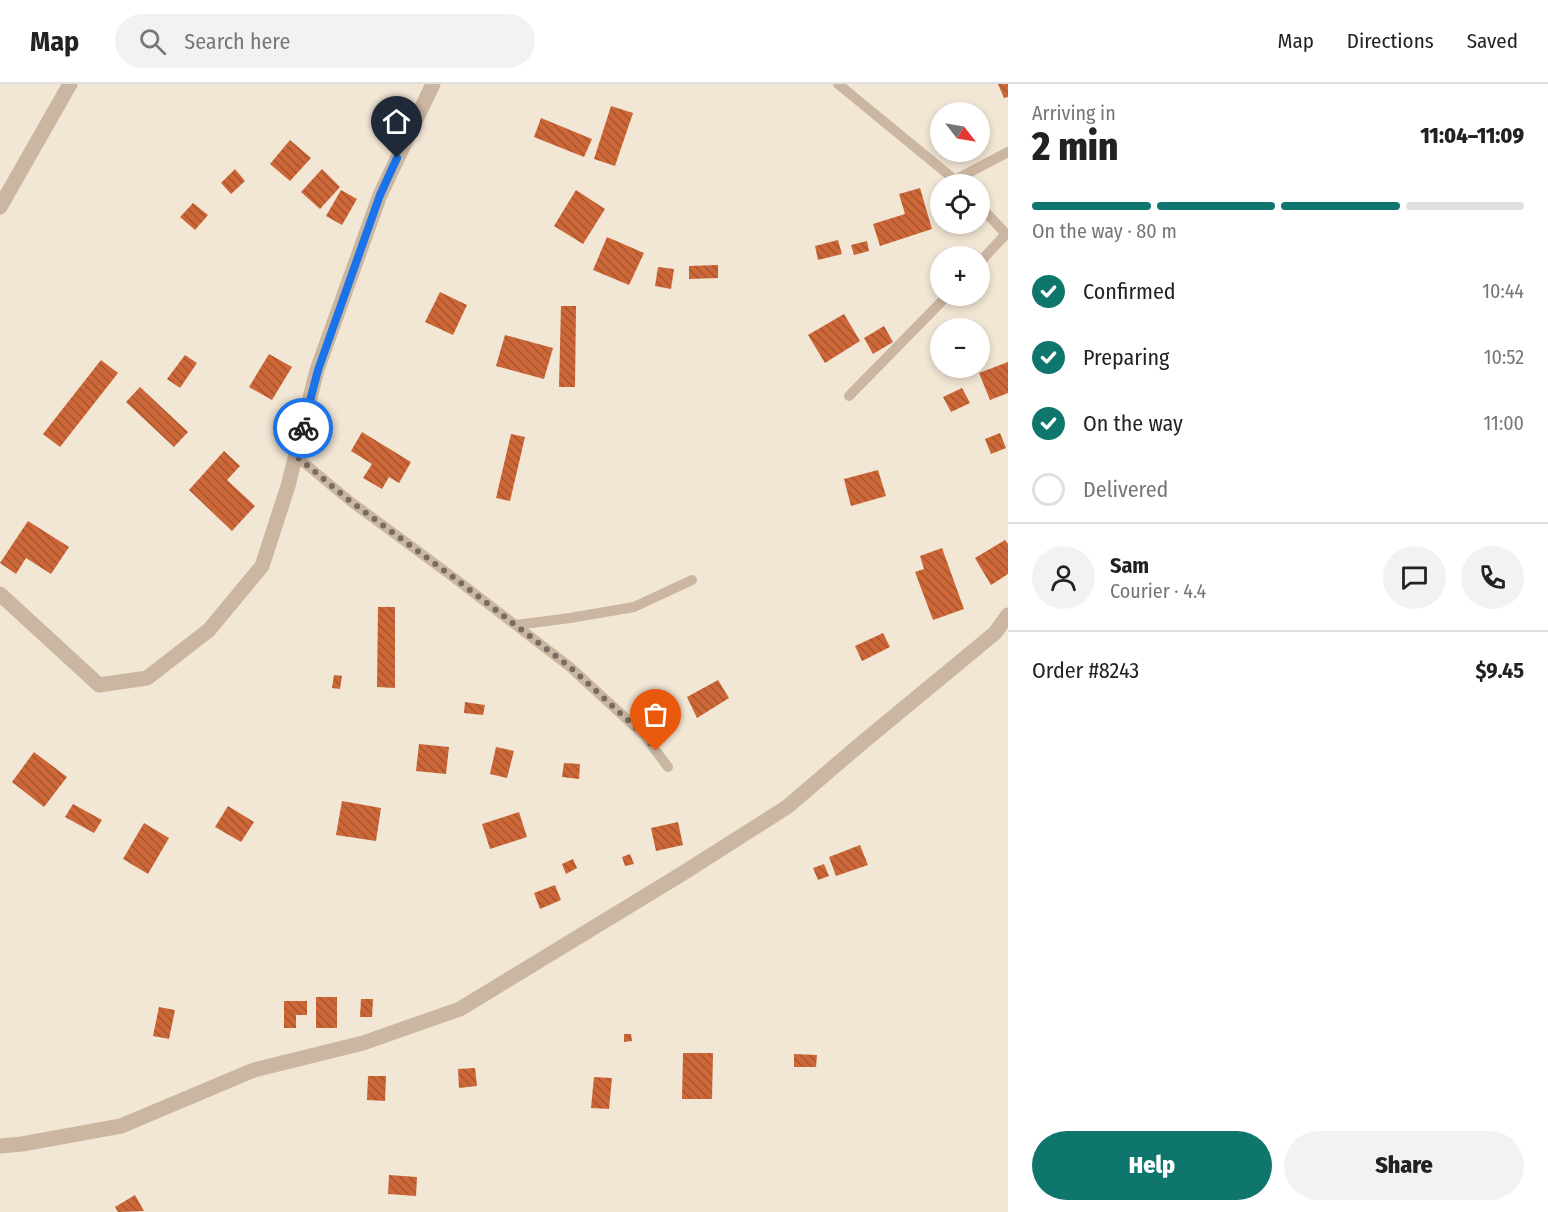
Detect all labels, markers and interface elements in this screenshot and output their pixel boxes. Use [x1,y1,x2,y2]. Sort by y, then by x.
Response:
search box [115,14,535,68]
text: Map [30,25,79,58]
icon: search [136,25,169,58]
text: Search here [184,28,290,55]
text: Map [1277,28,1314,54]
text: Directions [1347,28,1434,54]
text: Saved [1467,28,1518,54]
pin [371,96,422,158]
text: Arriving in [1032,101,1116,125]
north arrow [930,102,990,162]
map controls [930,102,990,378]
icon: home [380,105,413,138]
text: 11:04–11:09 [1420,122,1524,149]
text: 2 min [1032,124,1118,170]
button: locate [930,174,990,234]
text: On the way · 80 m [1032,219,1177,243]
button: + [930,246,990,306]
icon: check [1032,275,1065,308]
text: Confirmed [1083,278,1176,305]
text: 10:44 [1482,279,1524,303]
button: − [930,318,990,378]
icon: check [1032,341,1065,374]
text: Preparing [1083,344,1169,371]
text: 10:52 [1484,345,1524,369]
courier [273,398,333,458]
icon: check [1032,407,1065,440]
text: On the way [1083,410,1183,437]
text: 11:00 [1484,411,1524,435]
icon: bike [287,412,320,445]
text: Delivered [1083,476,1168,503]
button: person [1032,546,1095,609]
button: chat [1383,546,1446,609]
button: phone [1461,546,1524,609]
text: Sam [1110,552,1149,579]
text: Courier · 4.4 [1110,579,1206,603]
text: Order #8243 [1032,657,1139,684]
text: $9.45 [1476,657,1524,684]
pin [630,689,681,751]
icon: bag [639,698,672,731]
button: Help [1032,1131,1272,1200]
button: Share [1284,1131,1524,1200]

